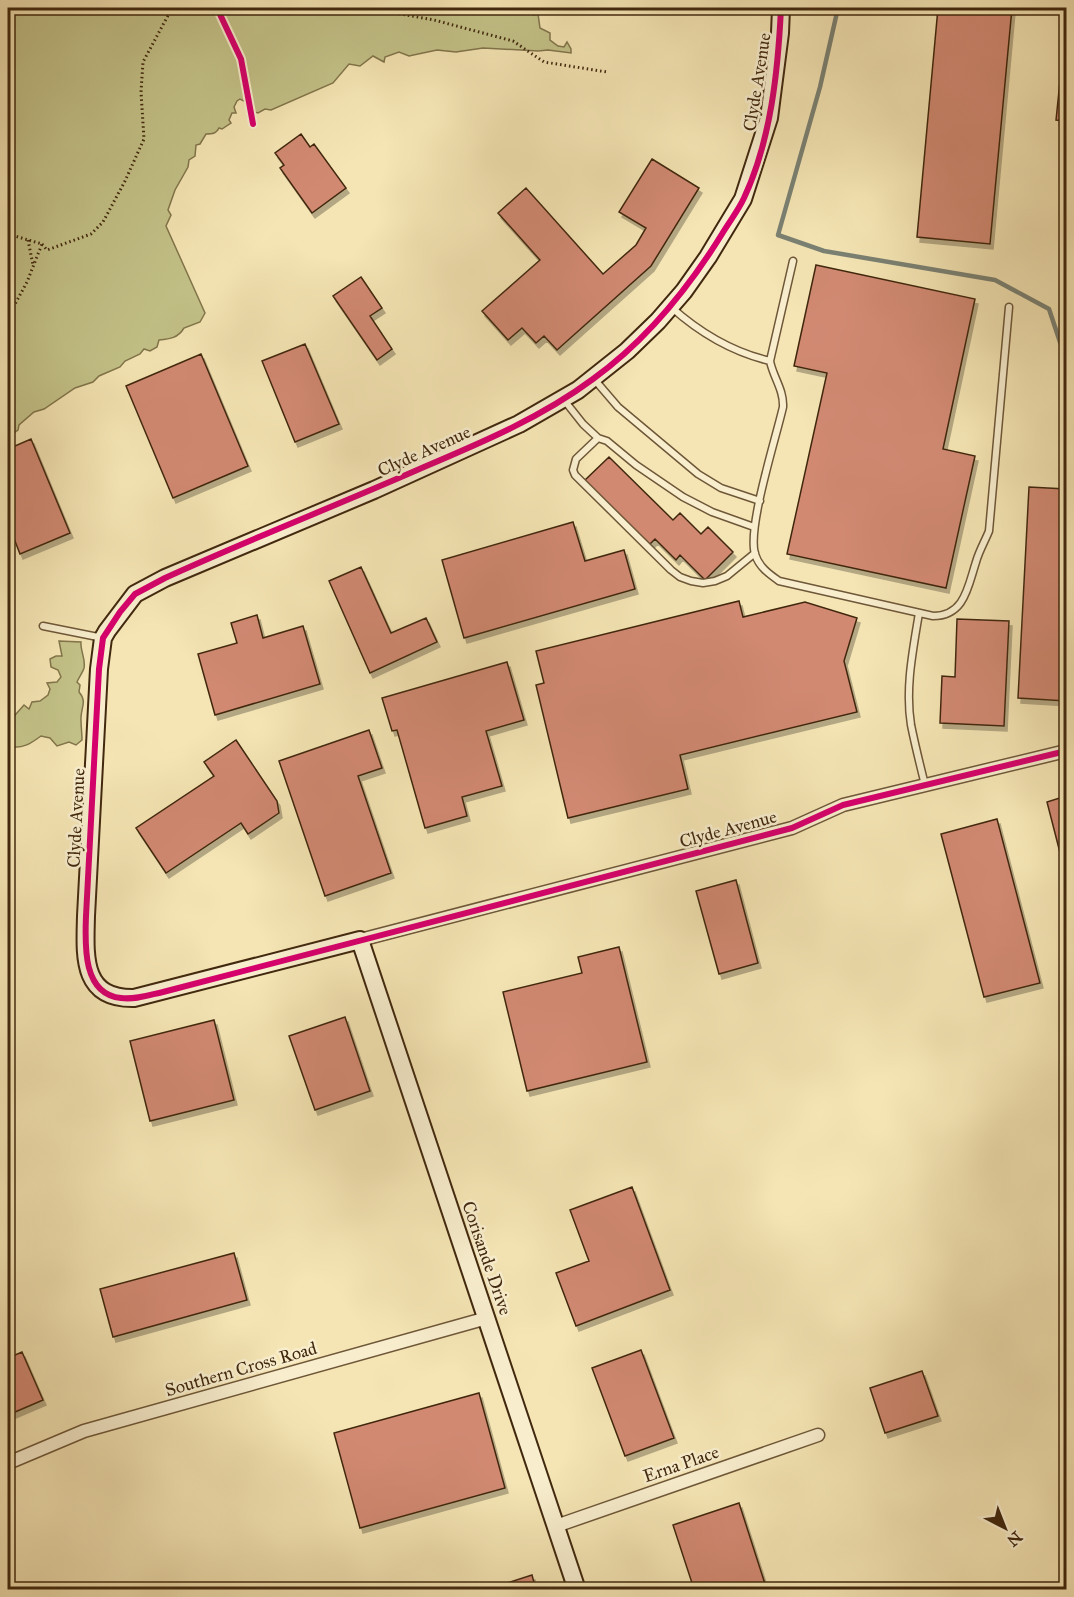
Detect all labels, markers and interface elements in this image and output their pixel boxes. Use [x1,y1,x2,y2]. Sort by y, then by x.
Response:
street label: Clyde Avenue [738,31,776,133]
street label: Clyde Avenue [374,421,474,481]
street label: Clyde Avenue [62,768,90,868]
street label: Clyde Avenue [677,805,779,853]
street label: Corisande Drive [457,1198,517,1318]
street label: Southern Cross Road [163,1337,319,1401]
street label: Erna Place [640,1441,722,1487]
north arrow [975,1498,1035,1558]
text: N [1003,1527,1026,1551]

